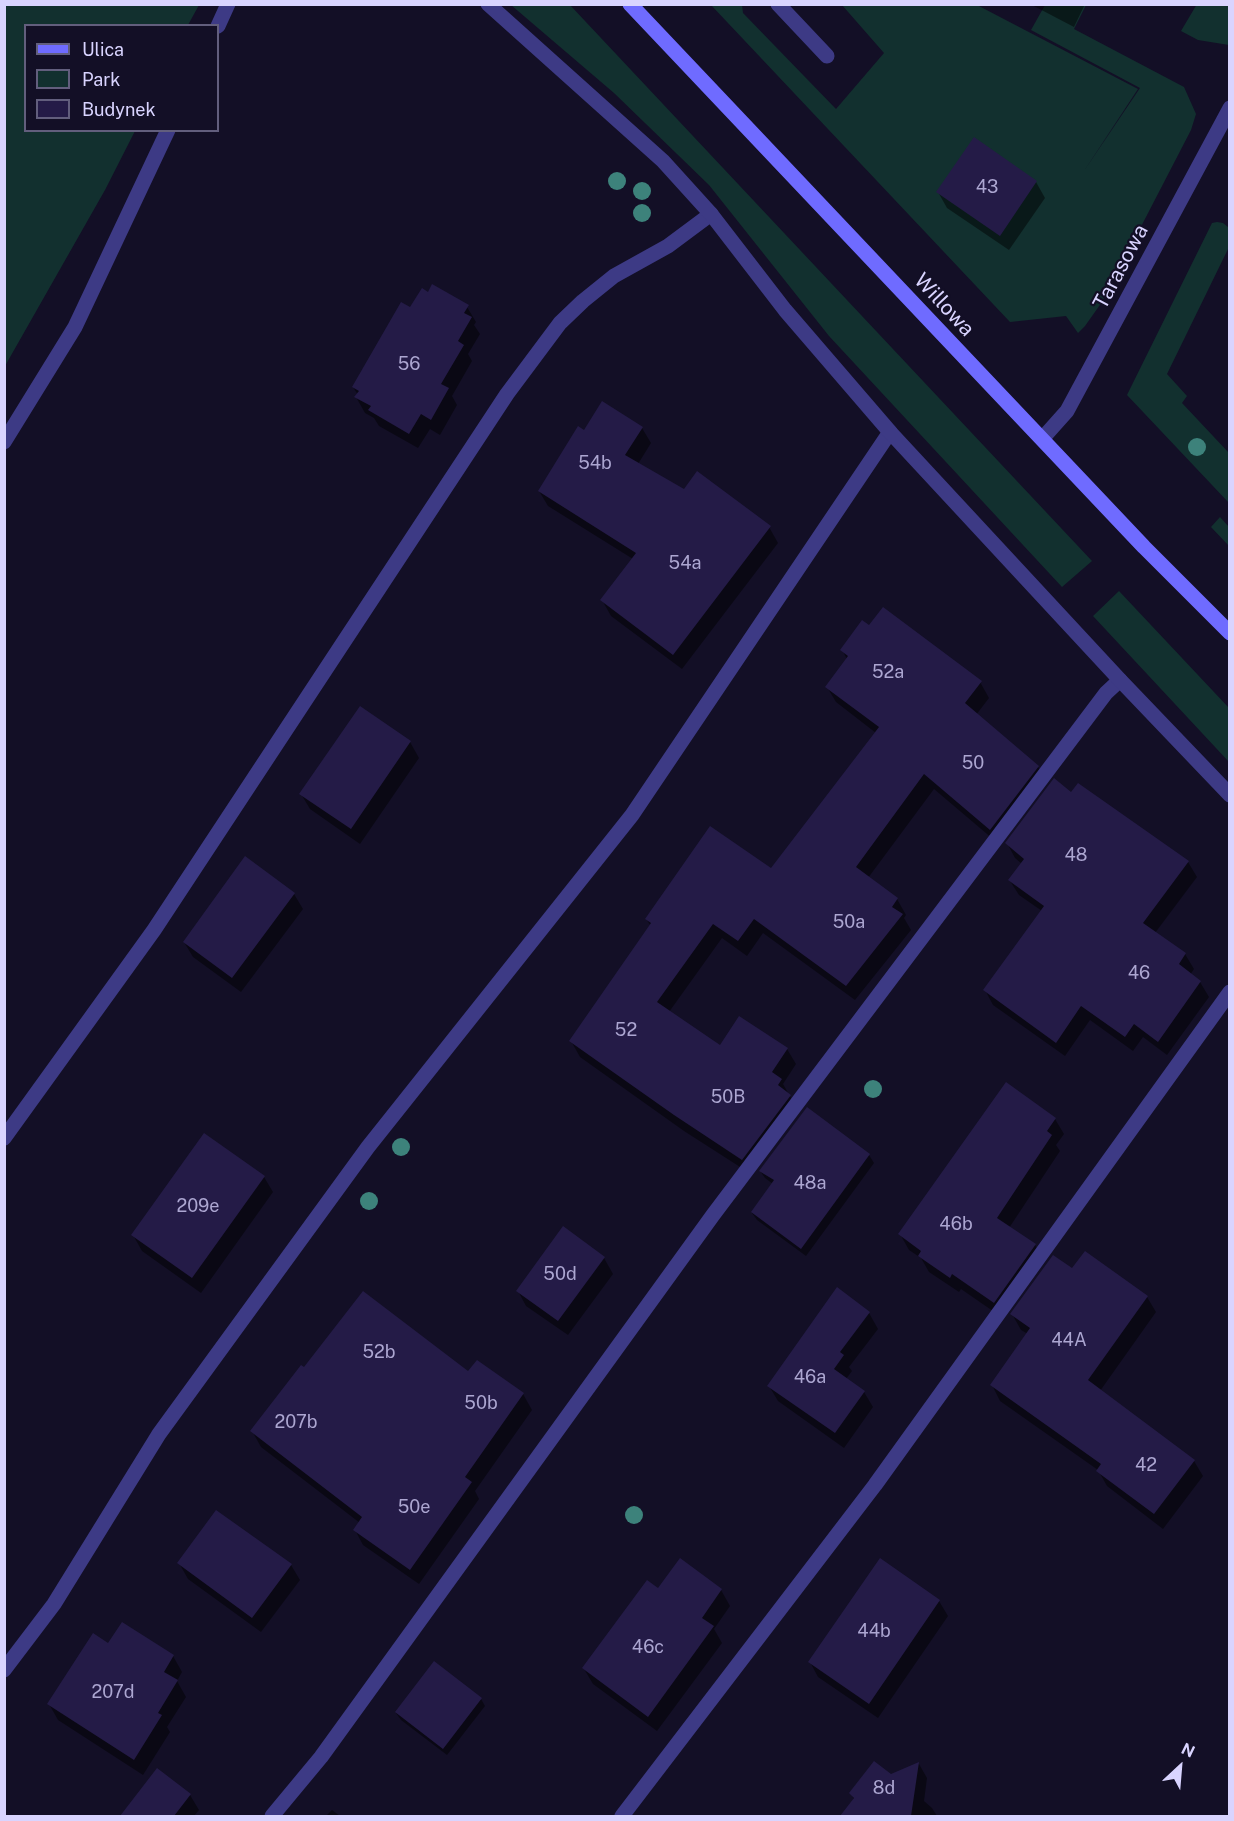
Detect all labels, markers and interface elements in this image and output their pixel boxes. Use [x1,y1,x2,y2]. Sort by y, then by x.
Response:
legend [24,24,219,132]
text: Ulica [82,39,124,60]
text: Park [82,69,120,90]
text: Budynek [82,99,156,120]
house number: 43 [976,176,998,198]
street label: Tarasowa [1088,220,1154,314]
street label: Willowa [909,268,979,342]
house number: 56 [398,353,420,375]
house number: 54b [578,452,612,474]
house number: 54a [669,552,701,574]
house number: 52a [872,661,904,683]
house number: 50 [962,752,984,774]
house number: 48 [1065,844,1087,866]
house number: 50a [833,911,865,933]
house number: 46 [1128,962,1150,984]
house number: 52 [615,1019,637,1041]
house number: 50B [711,1086,745,1108]
house number: 48a [794,1172,826,1194]
house number: 209e [176,1195,220,1217]
house number: 46b [939,1213,973,1235]
house number: 50d [543,1263,577,1285]
house number: 44A [1051,1329,1087,1351]
house number: 52b [363,1341,395,1363]
house number: 46a [794,1366,826,1388]
house number: 50b [464,1392,498,1414]
house number: 207b [275,1411,317,1433]
house number: 42 [1135,1454,1157,1476]
house number: 50e [398,1496,430,1518]
house number: 44b [857,1620,891,1642]
house number: 46c [632,1636,664,1658]
house number: 207d [92,1681,134,1703]
north arrow [1150,1737,1210,1797]
text: N [1178,1739,1198,1762]
house number: 8d [873,1777,895,1799]

